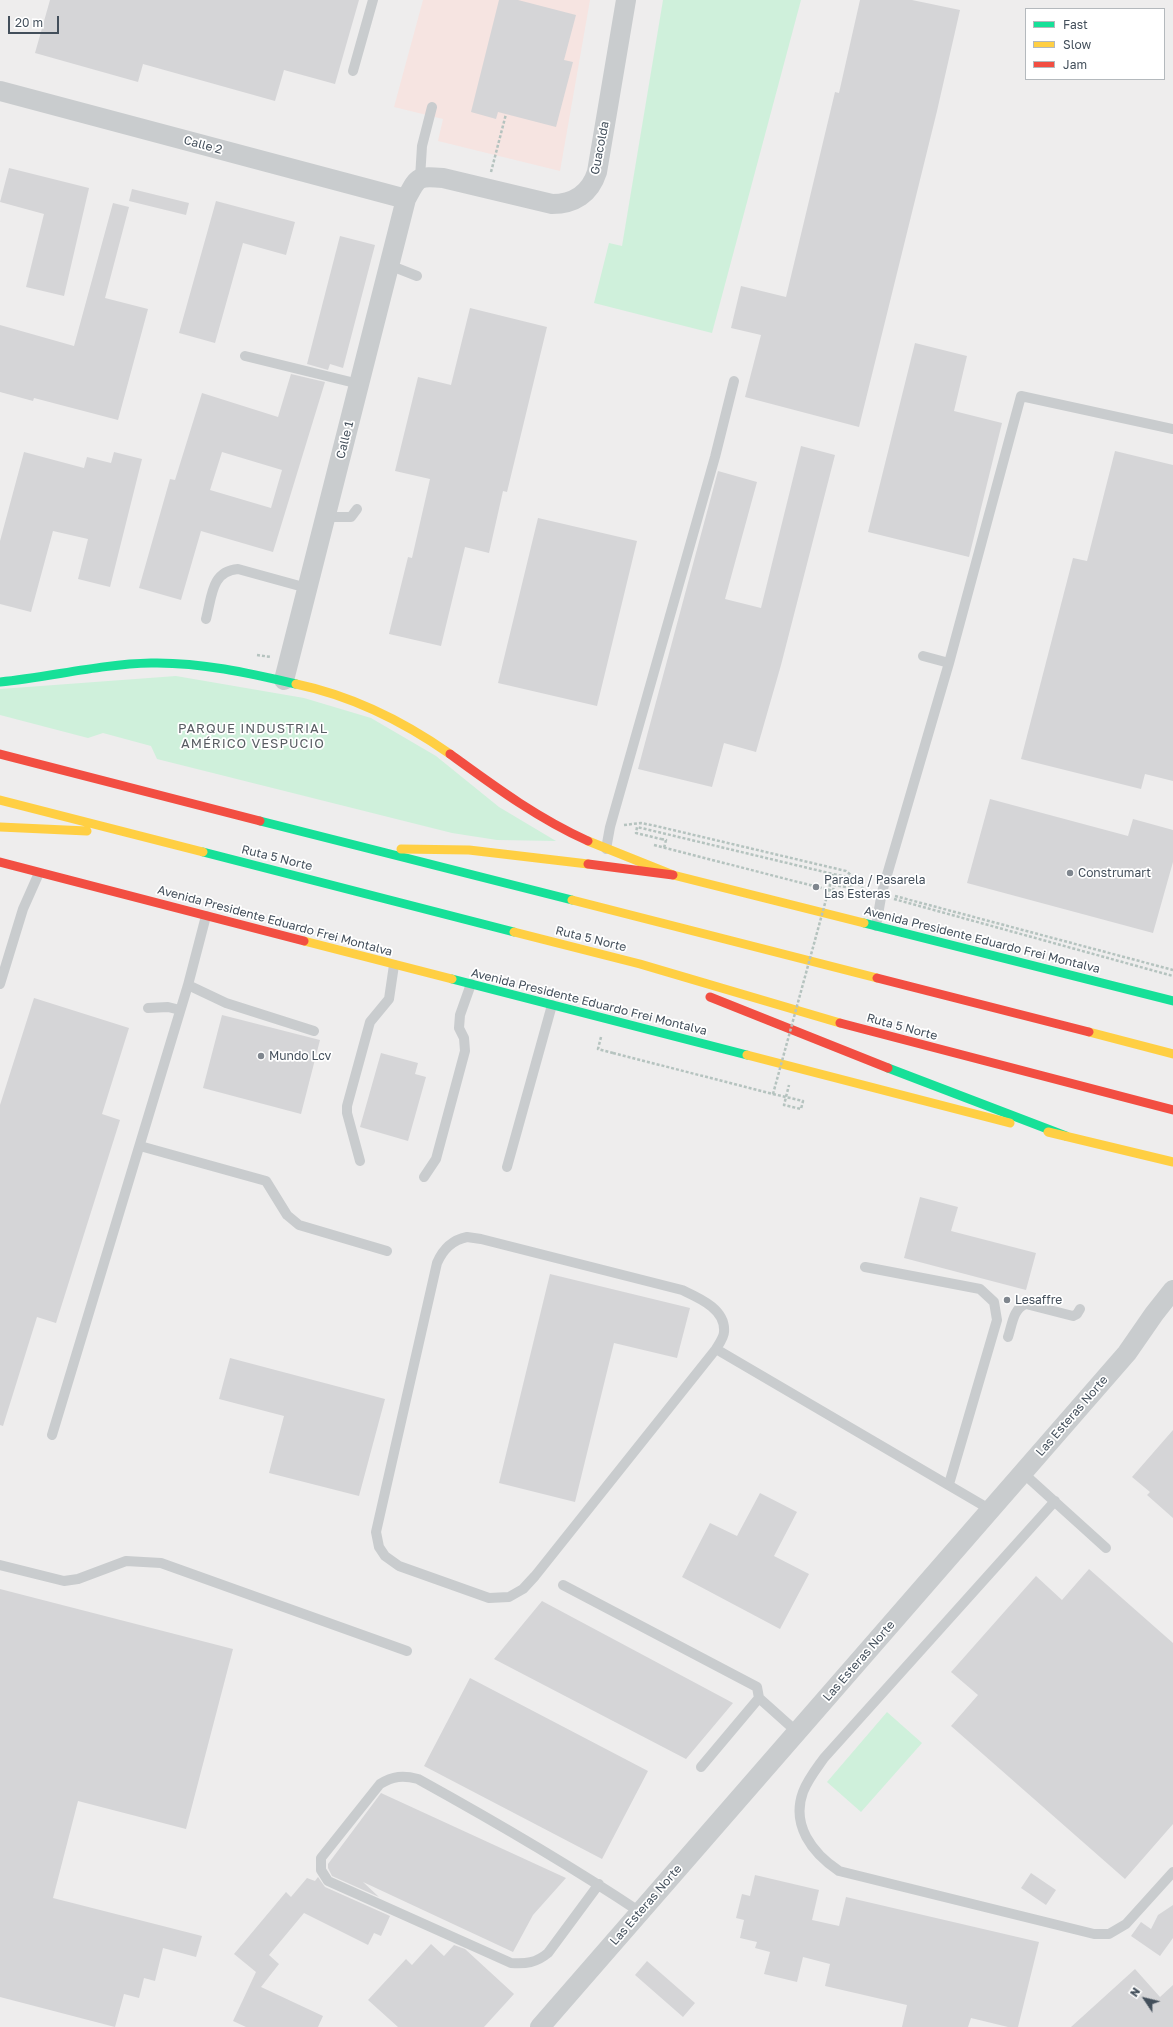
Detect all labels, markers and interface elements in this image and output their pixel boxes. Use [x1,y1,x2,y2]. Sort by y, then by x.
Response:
scale bar [10,8,61,34]
legend [1025,8,1165,80]
text: 20 m [15,15,43,30]
text: Fast [1063,17,1088,32]
text: Slow [1063,37,1091,52]
text: Jam [1063,57,1087,72]
street label: Guacolda [588,120,612,176]
street label: Calle 2 [182,133,224,157]
street label: Calle 1 [333,420,357,460]
district label: PARQUE INDUSTRIAL AMÉRICO VESPUCIO [178,721,328,752]
street label: Ruta 5 Norte [240,842,314,874]
place label: Construmart [1078,866,1151,880]
marker: Construmart [1065,868,1075,878]
place label: Parada / Pasarela Las Esteras [824,873,926,901]
marker: Parada / Pasarela Las Esteras [811,882,821,892]
street label: Avenida Presidente Eduardo Frei Montalva [156,883,394,959]
street label: Avenida Presidente Eduardo Frei Montalva [863,904,1101,976]
street label: Ruta 5 Norte [554,923,628,955]
street label: Avenida Presidente Eduardo Frei Montalva [470,966,708,1038]
street label: Ruta 5 Norte [865,1011,939,1043]
place label: Mundo Lcv [269,1049,331,1063]
marker: Mundo Lcv [256,1051,266,1061]
place label: Lesaffre [1015,1293,1062,1307]
marker: Lesaffre [1002,1295,1012,1305]
street label: Las Esteras Norte [1033,1373,1111,1459]
street label: Las Esteras Norte [820,1618,898,1704]
street label: Las Esteras Norte [607,1862,685,1948]
north arrow [1125,1979,1165,2019]
text: N [1127,1985,1142,1999]

